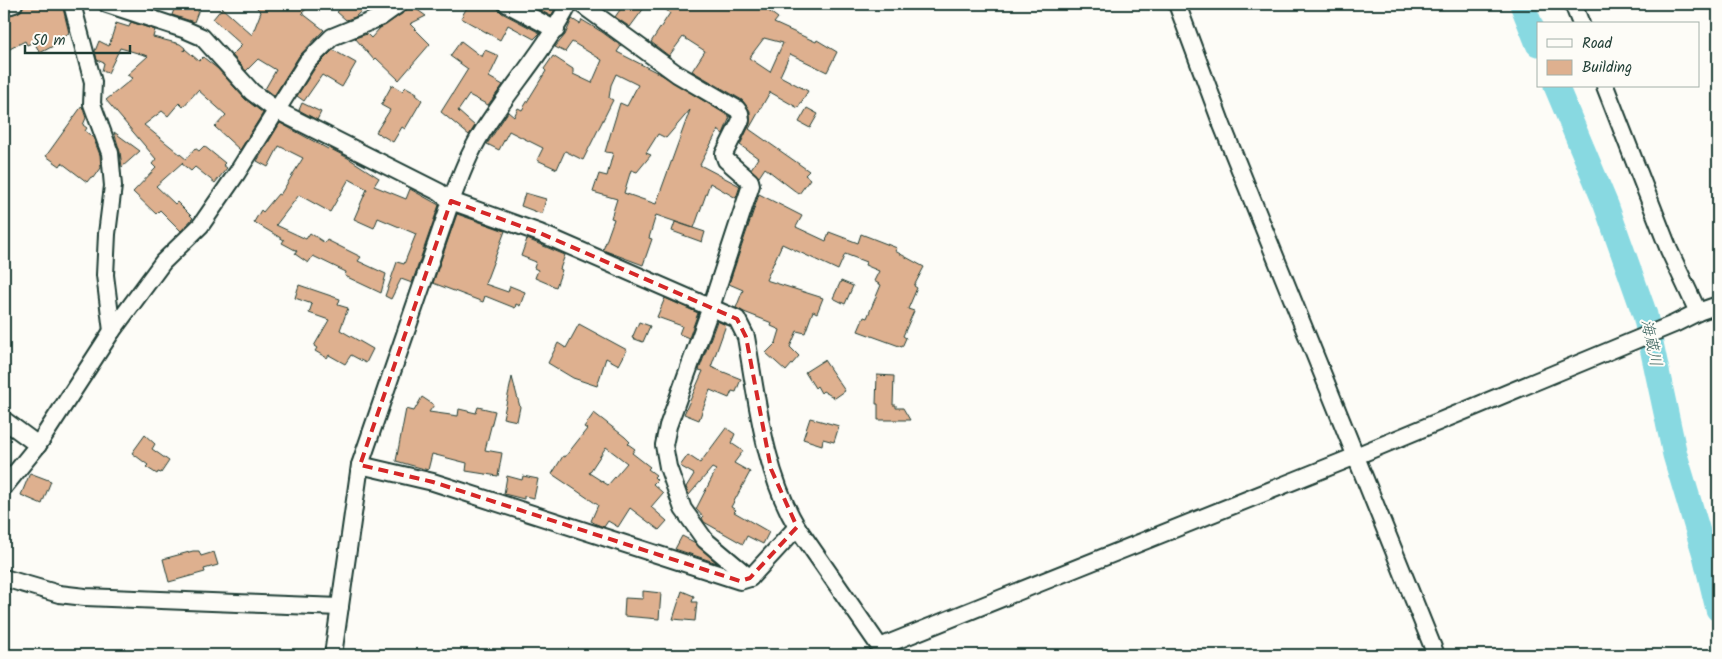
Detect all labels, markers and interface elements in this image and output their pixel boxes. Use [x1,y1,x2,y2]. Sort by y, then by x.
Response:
scale bar [25,22,130,54]
legend [1537,22,1700,88]
text: 50 m [32,29,66,53]
text: Road [1582,32,1613,56]
text: Building [1582,56,1632,80]
water label: 海蔵川 [1634,317,1668,369]

